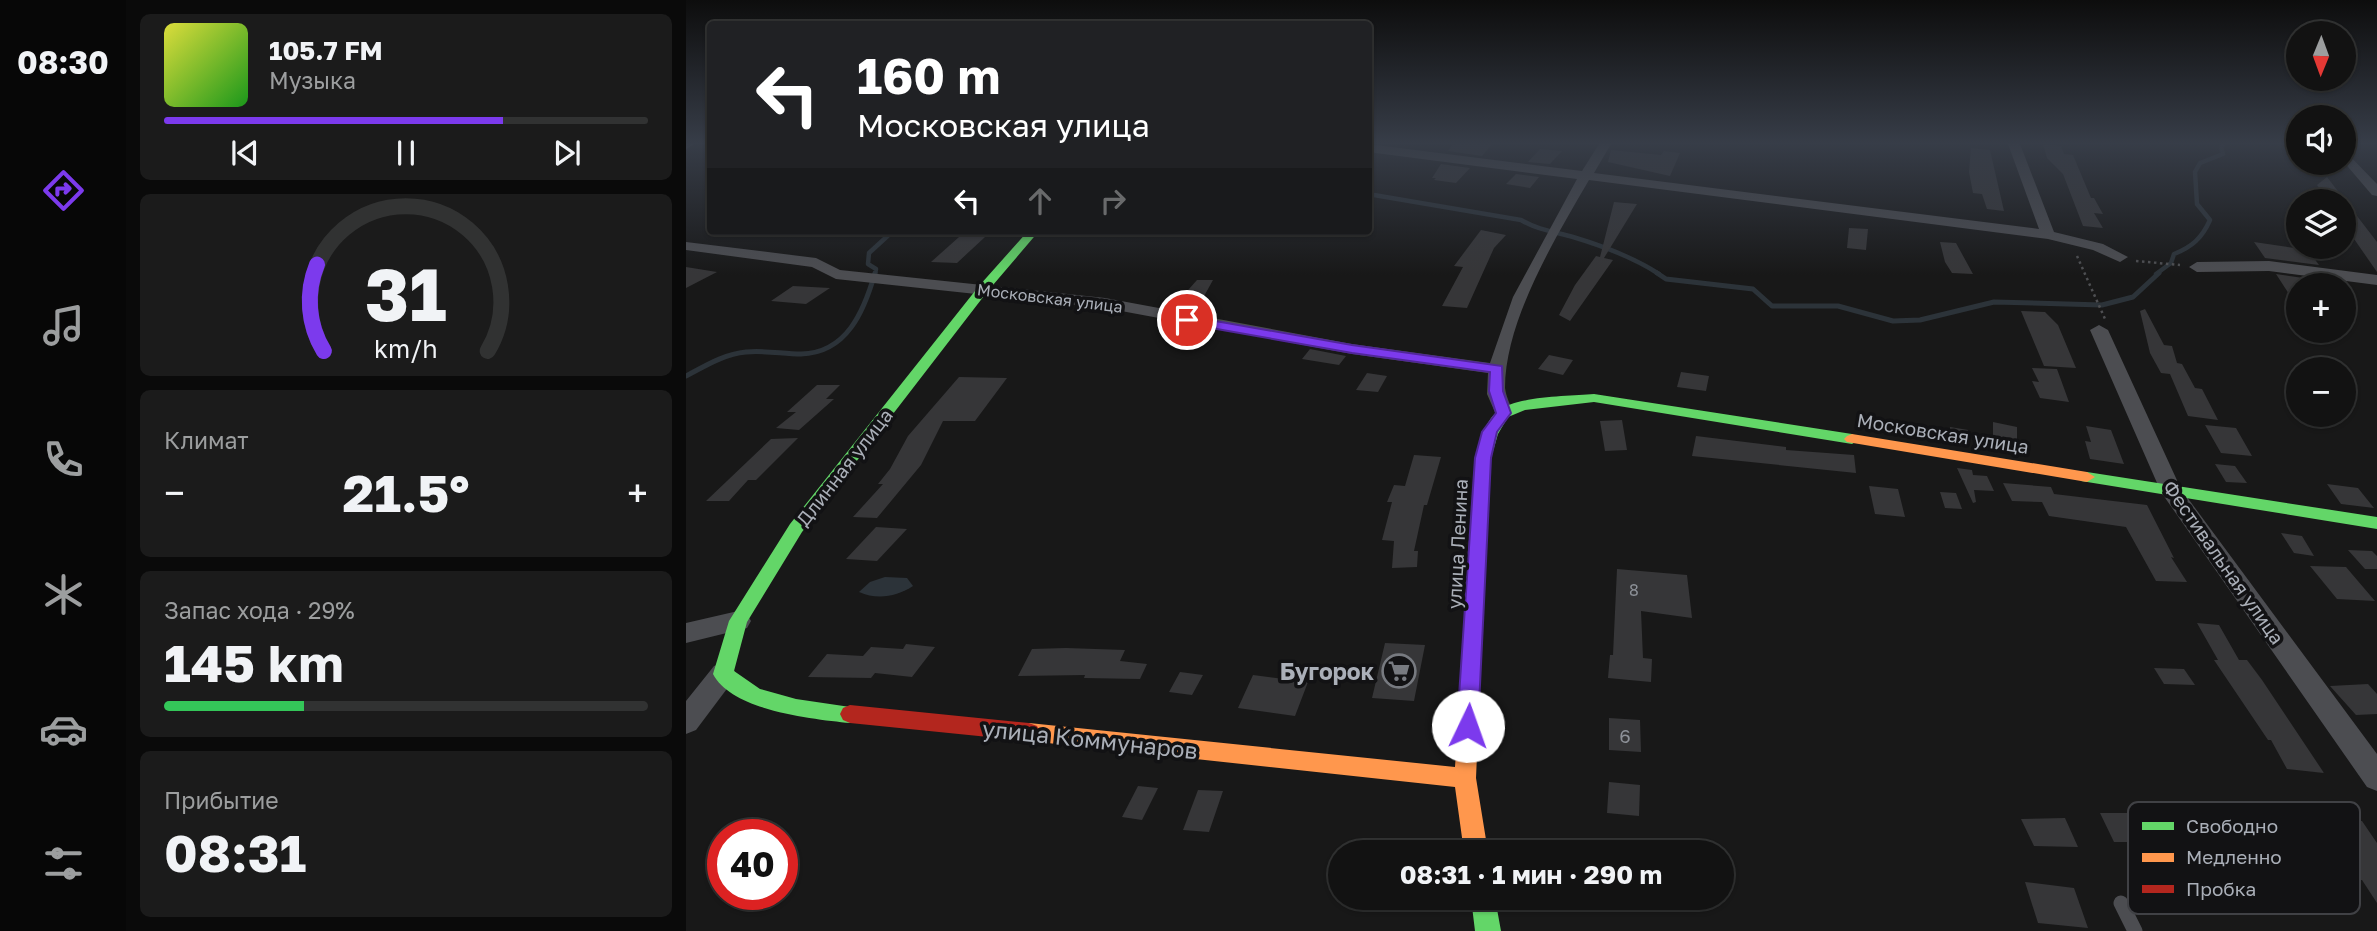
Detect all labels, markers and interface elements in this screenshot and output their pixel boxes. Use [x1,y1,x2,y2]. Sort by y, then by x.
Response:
north arrow [2286,21,2356,91]
map controls [2286,21,2356,427]
text: 105.7 FM [269,35,383,66]
text: 08:30 [17,43,109,81]
text: 160 m [857,46,1000,105]
icon: left [742,49,833,140]
text: Музыка [269,66,356,94]
button: sound [2286,105,2356,175]
text: Московская улица [857,106,1150,144]
icon: previous [226,134,264,172]
icon: pause [387,134,425,172]
icon: next [548,134,586,172]
icon: directions [39,166,88,215]
icon: left [948,182,986,220]
icon: ahead [1021,182,1059,220]
icon: right [1094,182,1132,220]
button: layers [2286,189,2356,259]
text: 31 [365,251,447,338]
button: + [2286,273,2356,343]
street label: Московская улица [976,279,1124,317]
pin [1157,290,1217,350]
icon: music [39,301,88,350]
icon: arrive [1168,301,1206,339]
text: km/h [374,333,438,364]
button: − [2286,357,2356,427]
street label: Длинная улица [791,404,897,530]
street label: Московская улица [1855,408,2031,458]
text: Климат [164,426,249,454]
icon: phone [39,435,88,484]
text: 21.5° [342,461,470,523]
text: − [164,470,185,515]
text: + [627,470,648,515]
street label: Фестивальная улица [2159,476,2289,648]
street label: улица Ленина [1442,478,1472,610]
icon: climate [39,570,88,619]
house number: 8 [1629,580,1639,600]
text: Запас хода · 29% [164,596,355,624]
text: 145 km [164,631,344,693]
supermarket icon: Бугорок [1380,652,1418,690]
place label: Бугорок [1280,657,1375,685]
position arrow [1431,689,1505,763]
icon: car [39,705,88,754]
street label: улица Коммунаров [981,714,1199,764]
house number: 6 [1619,724,1631,747]
text: Прибытие [164,786,279,814]
legend [2128,802,2360,914]
text: Свободно [2186,814,2278,837]
speed limit sign: 40 [707,819,798,910]
text: 08:31 [164,821,306,883]
icon: filters [39,839,88,888]
text: Медленно [2186,845,2282,868]
text: 08:31 · 1 мин · 290 m [1400,859,1662,890]
text: Пробка [2186,877,2256,900]

